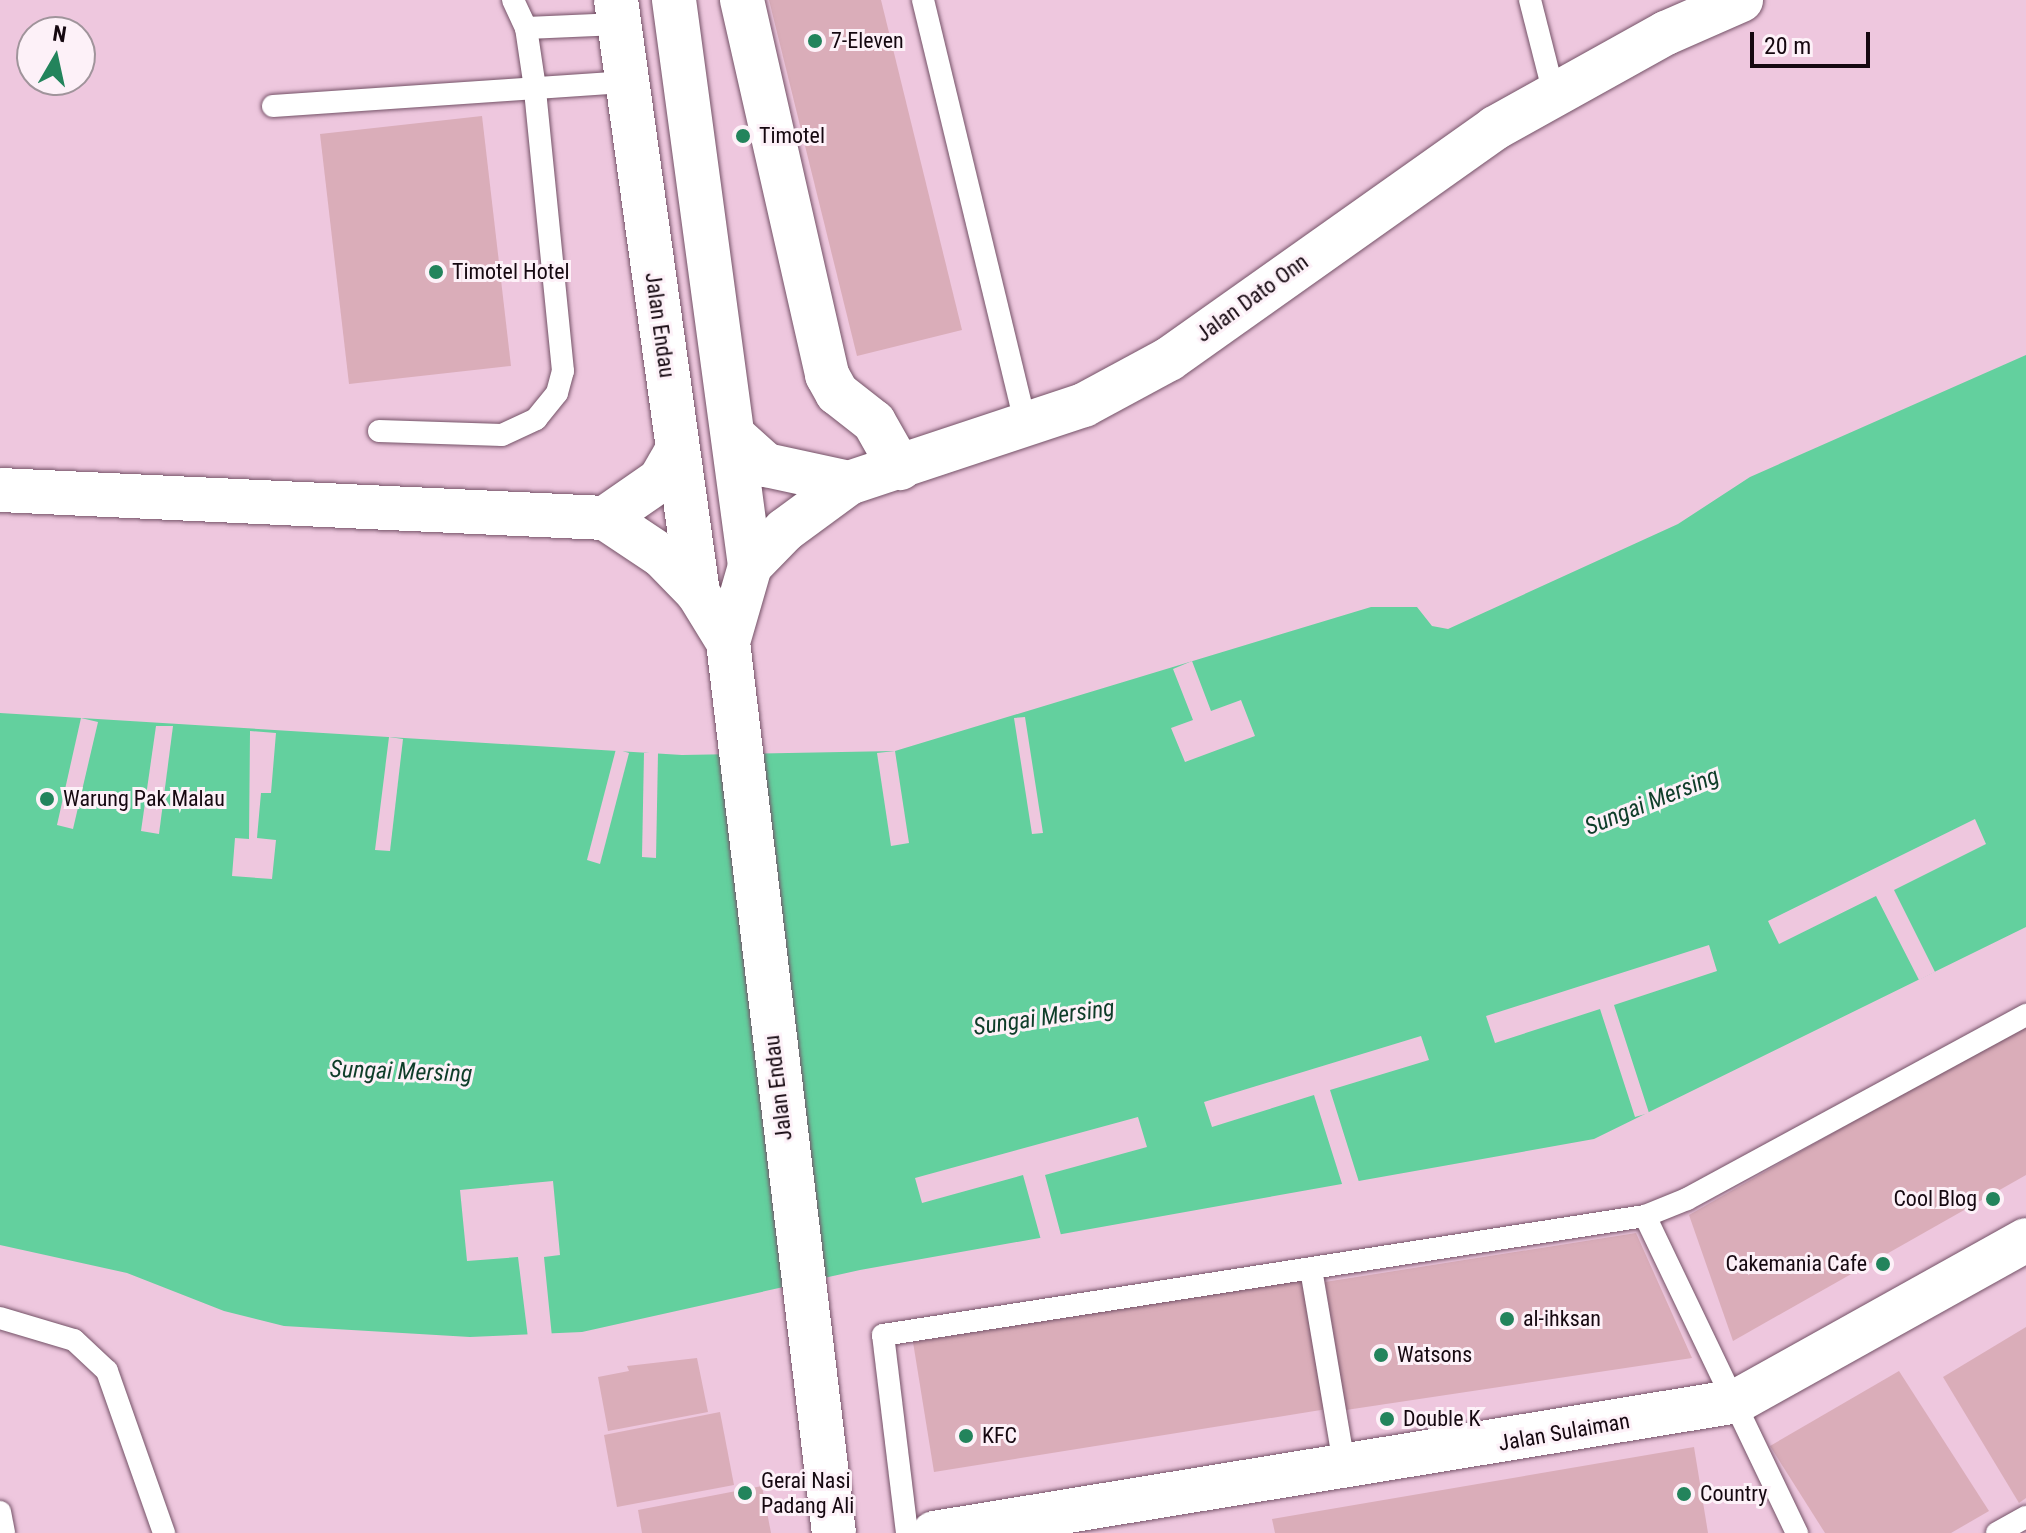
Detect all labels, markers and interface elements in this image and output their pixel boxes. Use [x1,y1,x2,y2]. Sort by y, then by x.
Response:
north arrow [16,16,96,96]
scale bar [1754,16,1874,66]
text: N [51,20,68,47]
place label: 7-Eleven [831,28,904,54]
marker: 7-Eleven [806,32,824,50]
text: 20 m [1764,32,1811,60]
place label: Timotel [759,123,825,149]
marker: Timotel [734,127,752,145]
street label: Jalan Dato Onn [1191,248,1313,348]
place label: Timotel Hotel [452,259,570,285]
marker: Timotel Hotel [427,263,445,281]
street label: Jalan Endau [640,271,680,379]
water label: Sungai Mersing [1581,762,1723,842]
place label: Warung Pak Malau [63,786,225,812]
marker: Warung Pak Malau [38,790,56,808]
water label: Sungai Mersing [972,994,1116,1042]
street label: Jalan Endau [758,1034,798,1142]
water label: Sungai Mersing [329,1055,473,1089]
place label: Cool Blog [1893,1186,1977,1212]
marker: Cool Blog [1984,1190,2002,1208]
place label: Cakemania Cafe [1726,1251,1867,1277]
marker: Cakemania Cafe [1874,1255,1892,1273]
place label: al-ihksan [1523,1306,1601,1332]
marker: al-ihksan [1498,1310,1516,1328]
place label: Watsons [1397,1342,1472,1368]
marker: Watsons [1372,1346,1390,1364]
place label: Double K [1403,1406,1480,1432]
street label: Jalan Sulaiman [1496,1407,1632,1457]
marker: Double K [1378,1410,1396,1428]
place label: KFC [982,1423,1017,1449]
marker: KFC [957,1427,975,1445]
place label: Gerai Nasi Padang Ali [761,1467,854,1518]
place label: Country [1700,1481,1767,1507]
marker: Gerai Nasi Padang Ali [736,1484,754,1502]
marker: Country [1675,1485,1693,1503]

